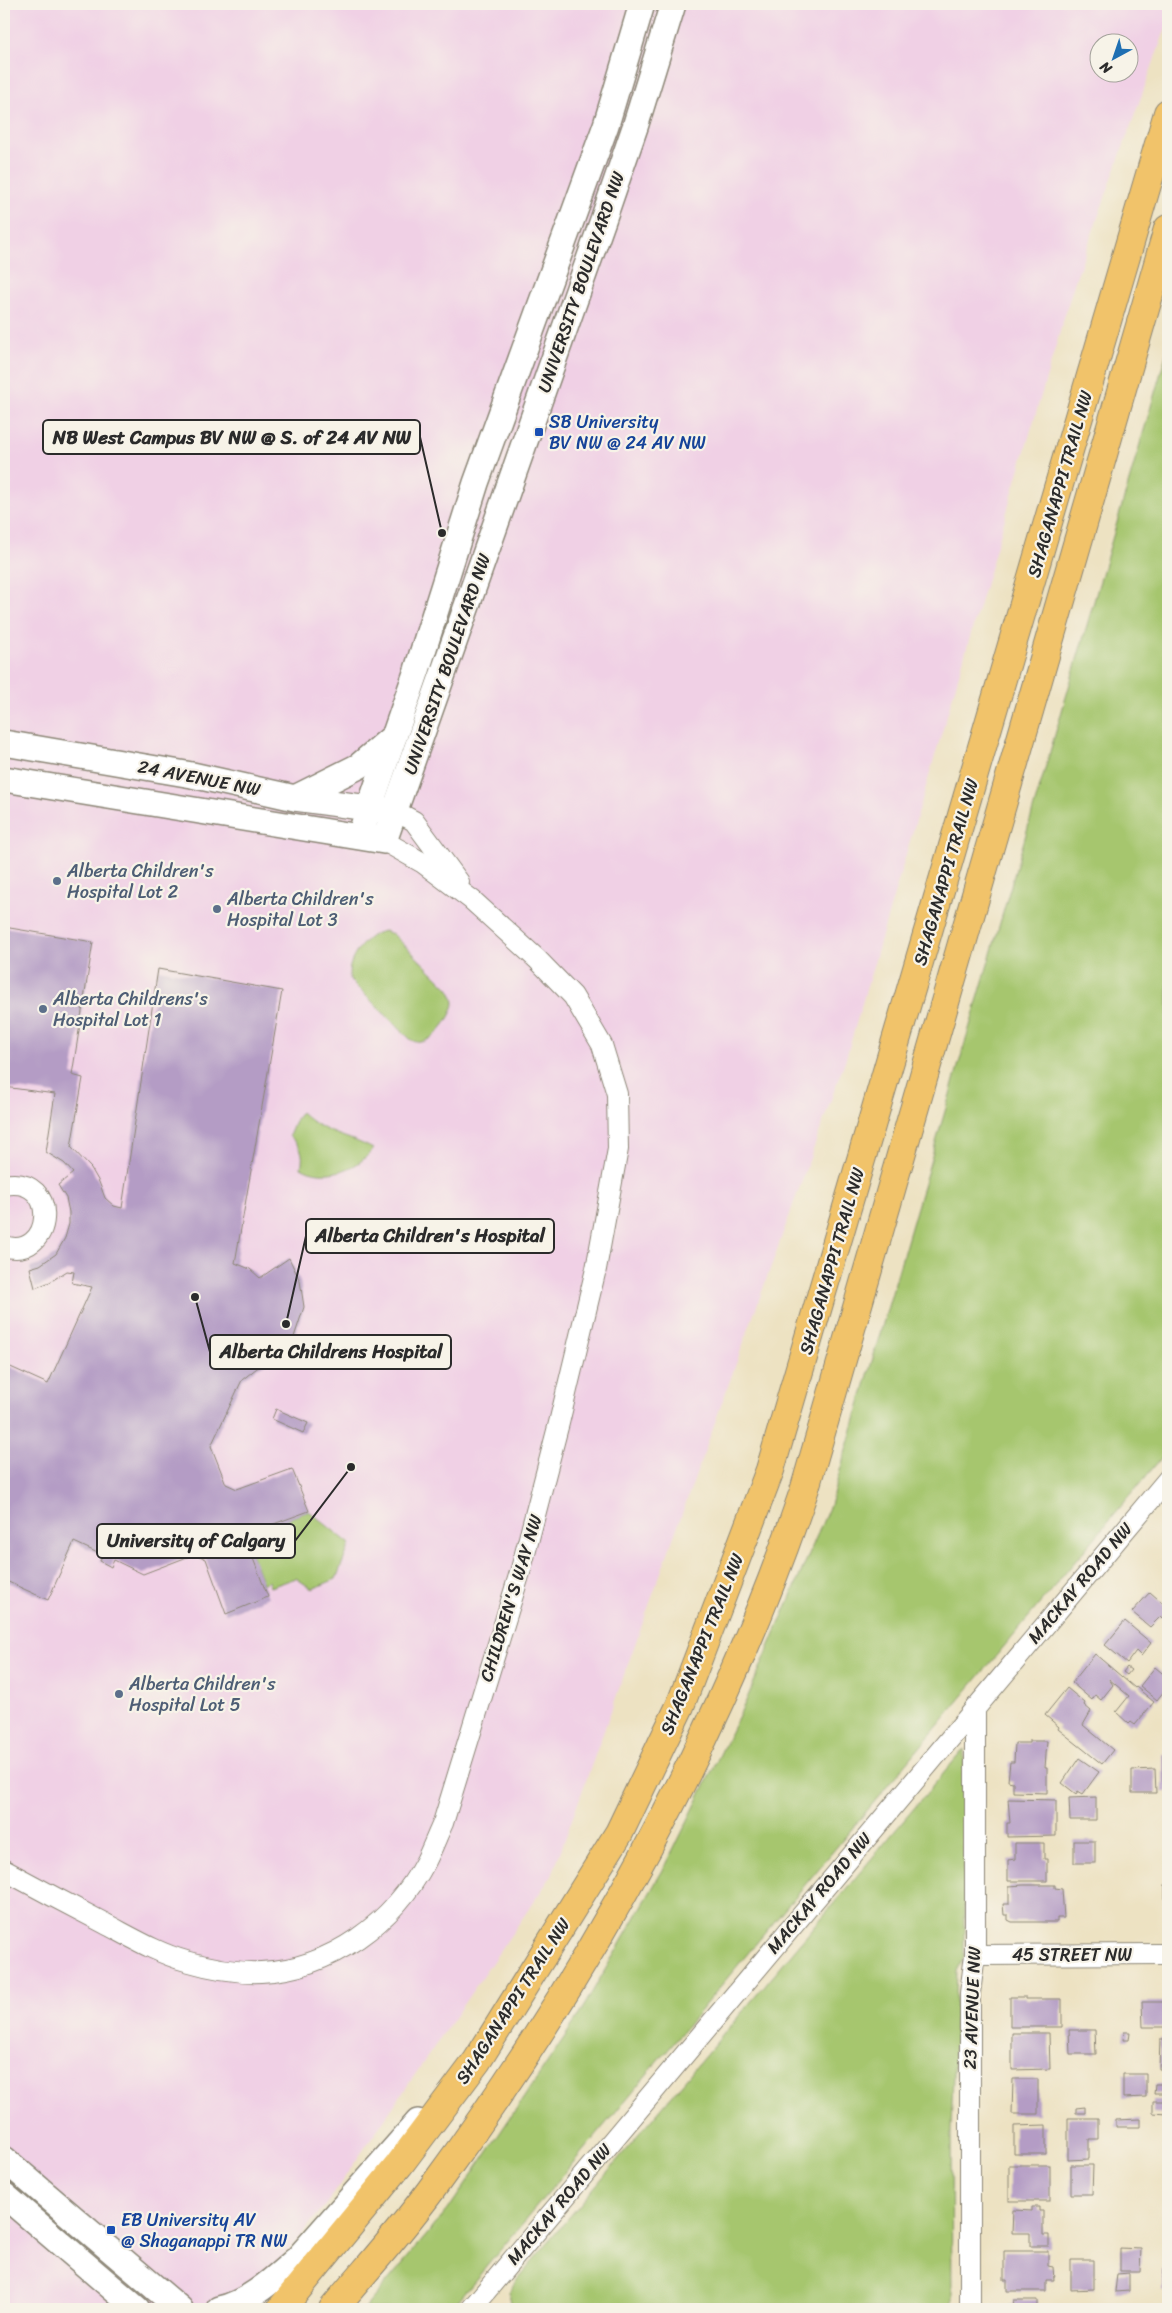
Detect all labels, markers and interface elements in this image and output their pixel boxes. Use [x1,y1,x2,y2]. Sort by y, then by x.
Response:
north arrow [1090,32,1140,82]
text: N [1094,55,1118,81]
street label: UNIVERSITY BOULEVARD NW [528,166,634,397]
street label: SHAGANAPPI TRAIL NW [1018,386,1102,581]
place label: SB University BV NW @ 24 AV NW [549,406,707,459]
callout: NB West Campus BV NW @ S. of 24 AV NW [43,420,420,454]
text: NB West Campus BV NW @ S. of 24 AV NW [52,421,412,454]
marker: SB University BV NW @ 24 AV NW [533,426,545,438]
street label: UNIVERSITY BOULEVARD NW [394,548,500,779]
street label: 24 AVENUE NW [135,750,264,806]
street label: SHAGANAPPI TRAIL NW [904,774,988,969]
place label: Alberta Children's Hospital Lot 2 [66,855,214,908]
marker: Alberta Children's Hospital Lot 2 [51,875,63,887]
place label: Alberta Children's Hospital Lot 3 [226,883,374,936]
marker: Alberta Children's Hospital Lot 3 [211,903,223,915]
place label: Alberta Childrens's Hospital Lot 1 [52,983,208,1036]
marker: Alberta Childrens's Hospital Lot 1 [37,1003,49,1015]
street label: SHAGANAPPI TRAIL NW [790,1163,874,1358]
callout: Alberta Children's Hospital [306,1219,554,1253]
text: Alberta Children's Hospital [314,1219,547,1252]
callout: Alberta Childrens Hospital [210,1335,451,1369]
text: Alberta Childrens Hospital [219,1335,444,1368]
street label: CHILDREN'S WAY NW [470,1509,552,1686]
street label: MACKAY ROAD NW [1019,1514,1141,1651]
callout: University of Calgary [97,1524,295,1558]
text: University of Calgary [107,1524,286,1557]
street label: SHAGANAPPI TRAIL NW [651,1548,753,1740]
place label: Alberta Children's Hospital Lot 5 [128,1668,276,1721]
marker: Alberta Children's Hospital Lot 5 [113,1688,125,1700]
street label: MACKAY ROAD NW [758,1824,880,1961]
street label: SHAGANAPPI TRAIL NW [447,1910,580,2091]
street label: 45 STREET NW [1012,1939,1133,1971]
street label: 23 AVENUE NW [954,1945,990,2070]
street label: MACKAY ROAD NW [498,2135,620,2272]
place label: EB University AV @ Shaganappi TR NW [121,2204,288,2257]
marker: EB University AV @ Shaganappi TR NW [105,2224,117,2236]

